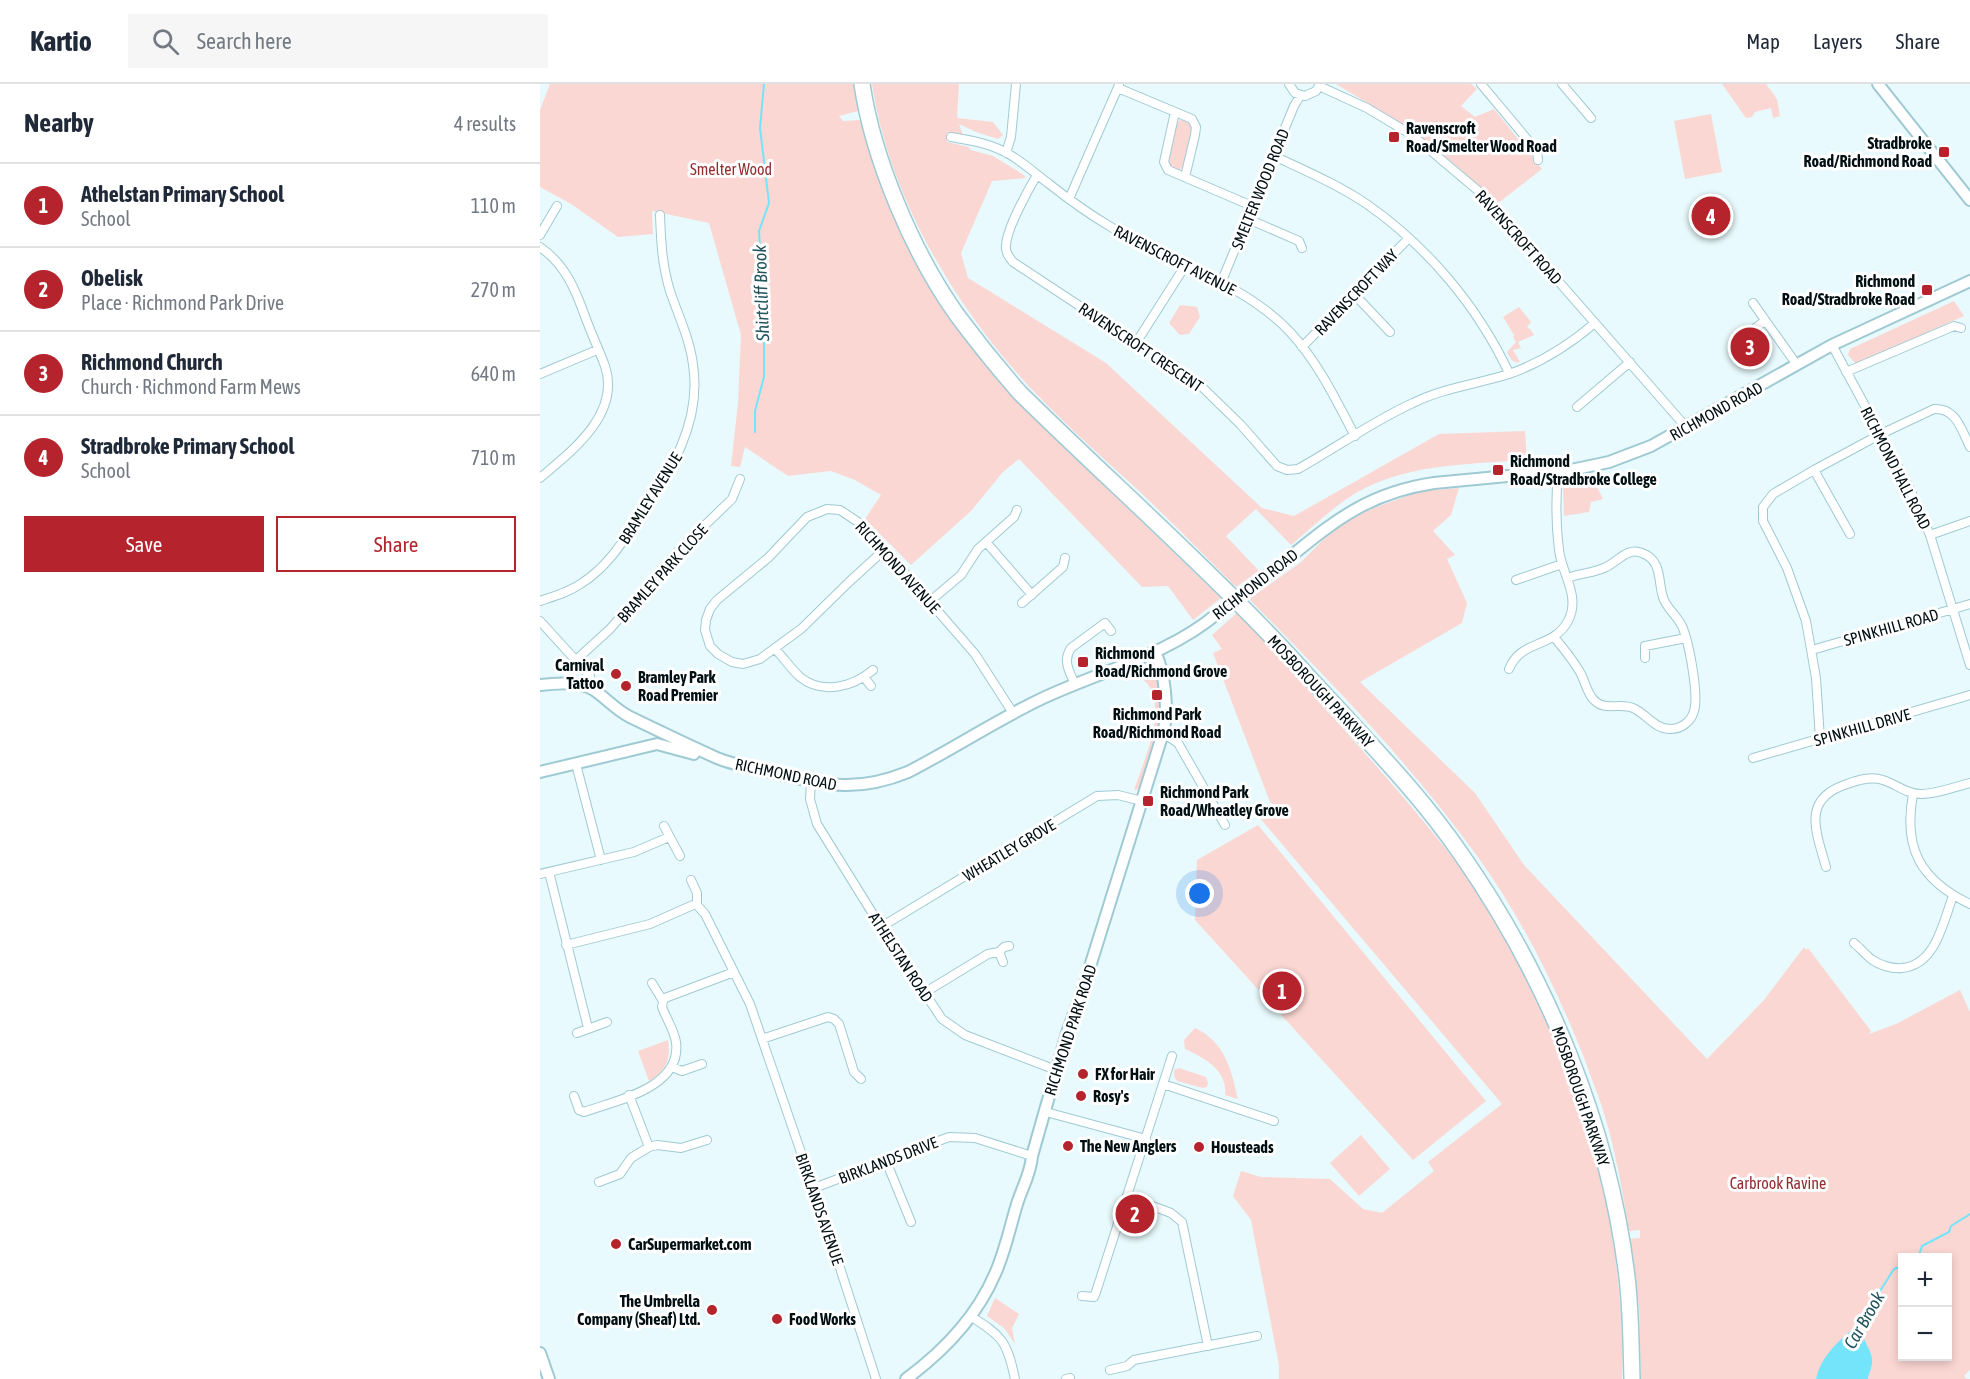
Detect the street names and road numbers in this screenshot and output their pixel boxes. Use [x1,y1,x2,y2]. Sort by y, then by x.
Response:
street label: SMELTER WOOD ROAD [1228,126,1292,252]
street label: RAVENSCROFT ROAD [1472,186,1566,288]
street label: RAVENSCROFT AVENUE [1111,222,1239,299]
street label: RAVENSCROFT WAY [1311,245,1402,338]
street label: RAVENSCROFT CRESCENT [1076,299,1206,395]
street label: RICHMOND ROAD [1666,378,1766,444]
street label: RICHMOND HALL ROAD [1857,404,1935,532]
street label: BRAMLEY AVENUE [615,449,685,547]
street label: RICHMOND AVENUE [852,517,944,617]
street label: BRAMLEY PARK CLOSE [613,520,711,626]
street label: RICHMOND ROAD [1209,545,1301,623]
street label: SPINKHILL ROAD [1841,605,1941,649]
street label: MOSBOROUGH PARKWAY [1264,631,1378,751]
street label: SPINKHILL DRIVE [1812,705,1913,749]
street label: RICHMOND ROAD [734,754,838,794]
street label: WHEATLEY GROVE [960,815,1059,885]
street label: ATHELSTAN ROAD [865,909,937,1005]
street label: RICHMOND PARK ROAD [1040,962,1100,1098]
street label: MOSBOROUGH PARKWAY [1549,1024,1614,1169]
street label: BIRKLANDS DRIVE [836,1133,940,1187]
street label: BIRKLANDS AVENUE [792,1151,848,1267]

